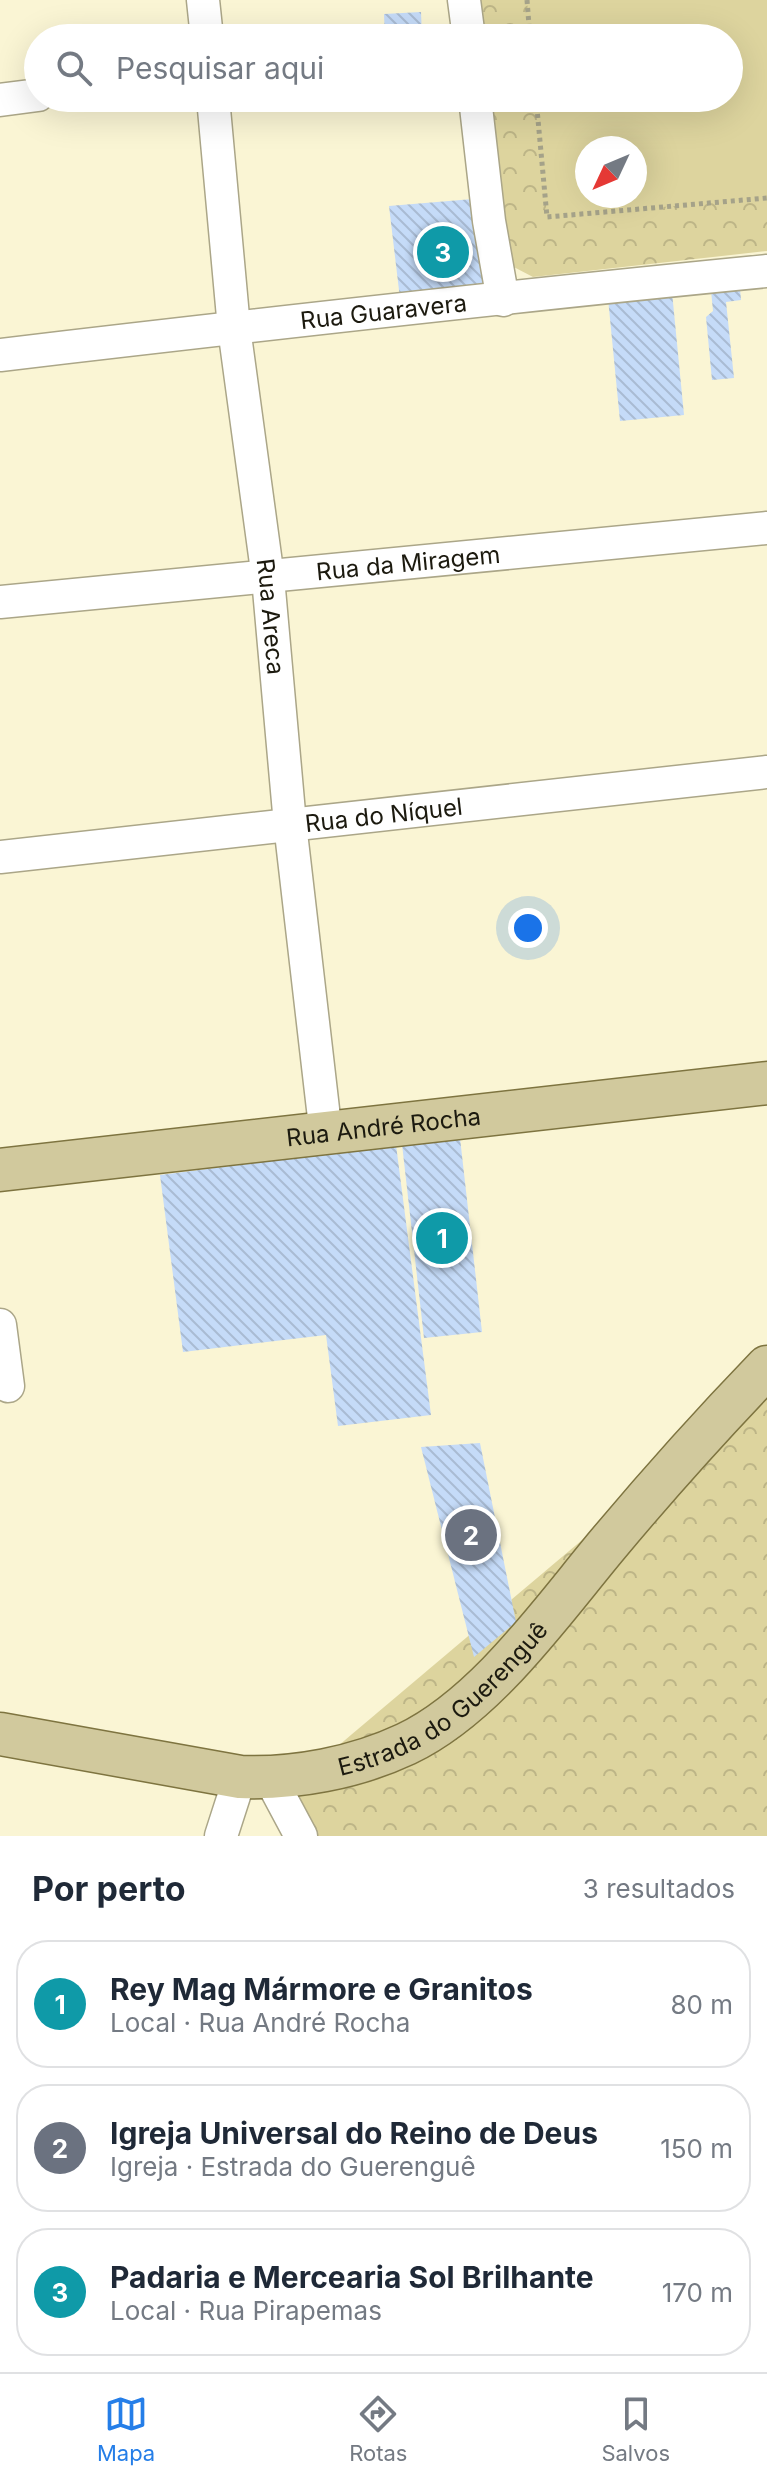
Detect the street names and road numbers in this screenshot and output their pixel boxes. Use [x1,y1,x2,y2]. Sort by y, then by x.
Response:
street label: Rua Guaravera [299,288,468,335]
street label: Rua da Miragem [315,539,501,586]
street label: Rua Areca [251,557,291,676]
street label: Rua do Níquel [303,791,464,838]
street label: Rua André Rocha [285,1101,482,1152]
street label: Estrada do Guerenguê [335,1615,553,1781]

